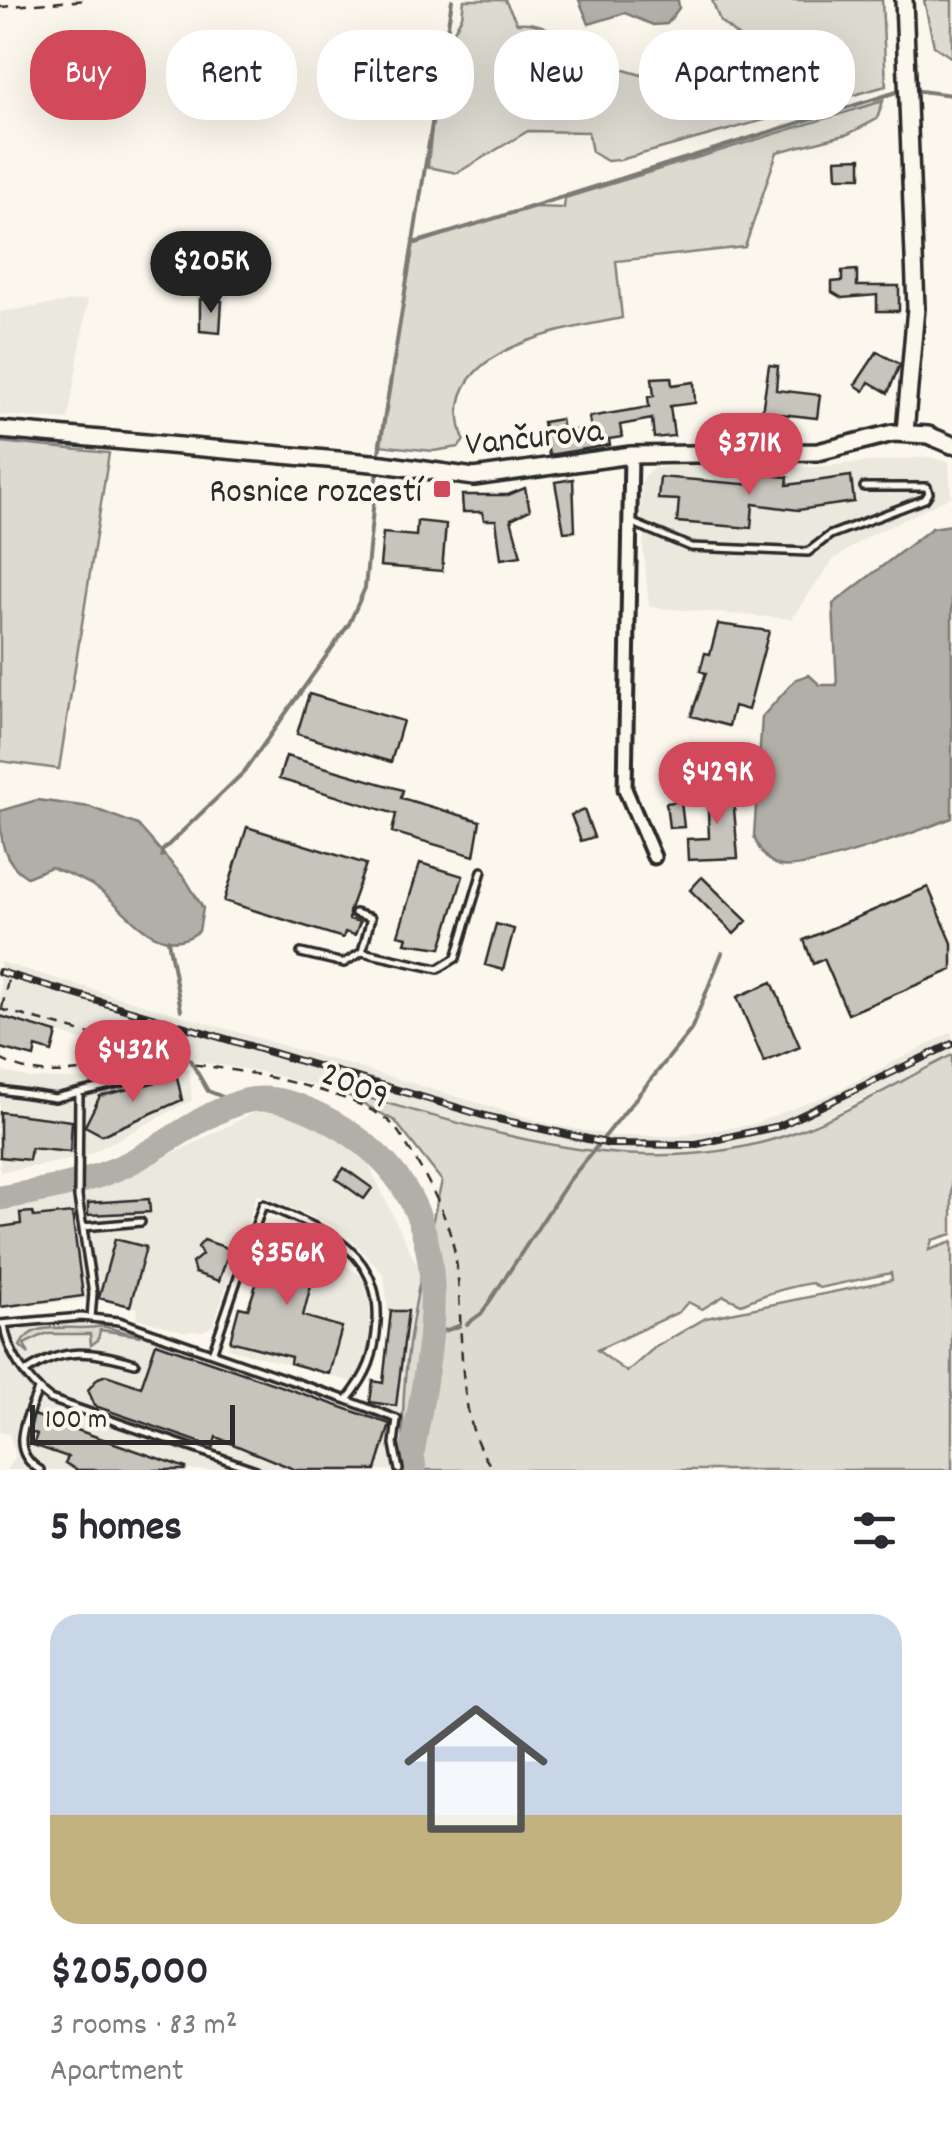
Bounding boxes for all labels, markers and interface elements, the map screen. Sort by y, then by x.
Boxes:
chip: Buy [30,30,146,120]
chip: Rent [166,30,297,120]
chip: Filters [317,30,474,120]
chip: New [494,30,619,120]
chip: Apartment [639,30,855,120]
pin: $205K [141,231,281,316]
text: $205K [172,240,250,286]
street label: Vančurova [463,408,606,472]
pin: $371K [679,413,819,498]
text: $371K [717,422,781,468]
place label: Rosnice rozcestí [209,469,425,519]
marker: Rosnice rozcestí [431,478,453,500]
pin: $429K [647,742,787,827]
text: $429K [681,751,753,797]
pin: $432K [63,1020,203,1105]
text: $432K [97,1029,169,1075]
street label: 2009 [312,1051,396,1124]
pin: $356K [217,1223,357,1308]
text: $356K [249,1232,325,1278]
scale bar [30,1400,235,1444]
text: 100 m [45,1402,107,1442]
text: 5 homes [50,1500,182,1560]
icon: filters [847,1503,902,1558]
icon: home [386,1679,566,1859]
text: $205,000 [50,1944,209,2004]
text: 3 rooms · 83 m² [50,2004,237,2050]
text: Apartment [50,2050,184,2096]

